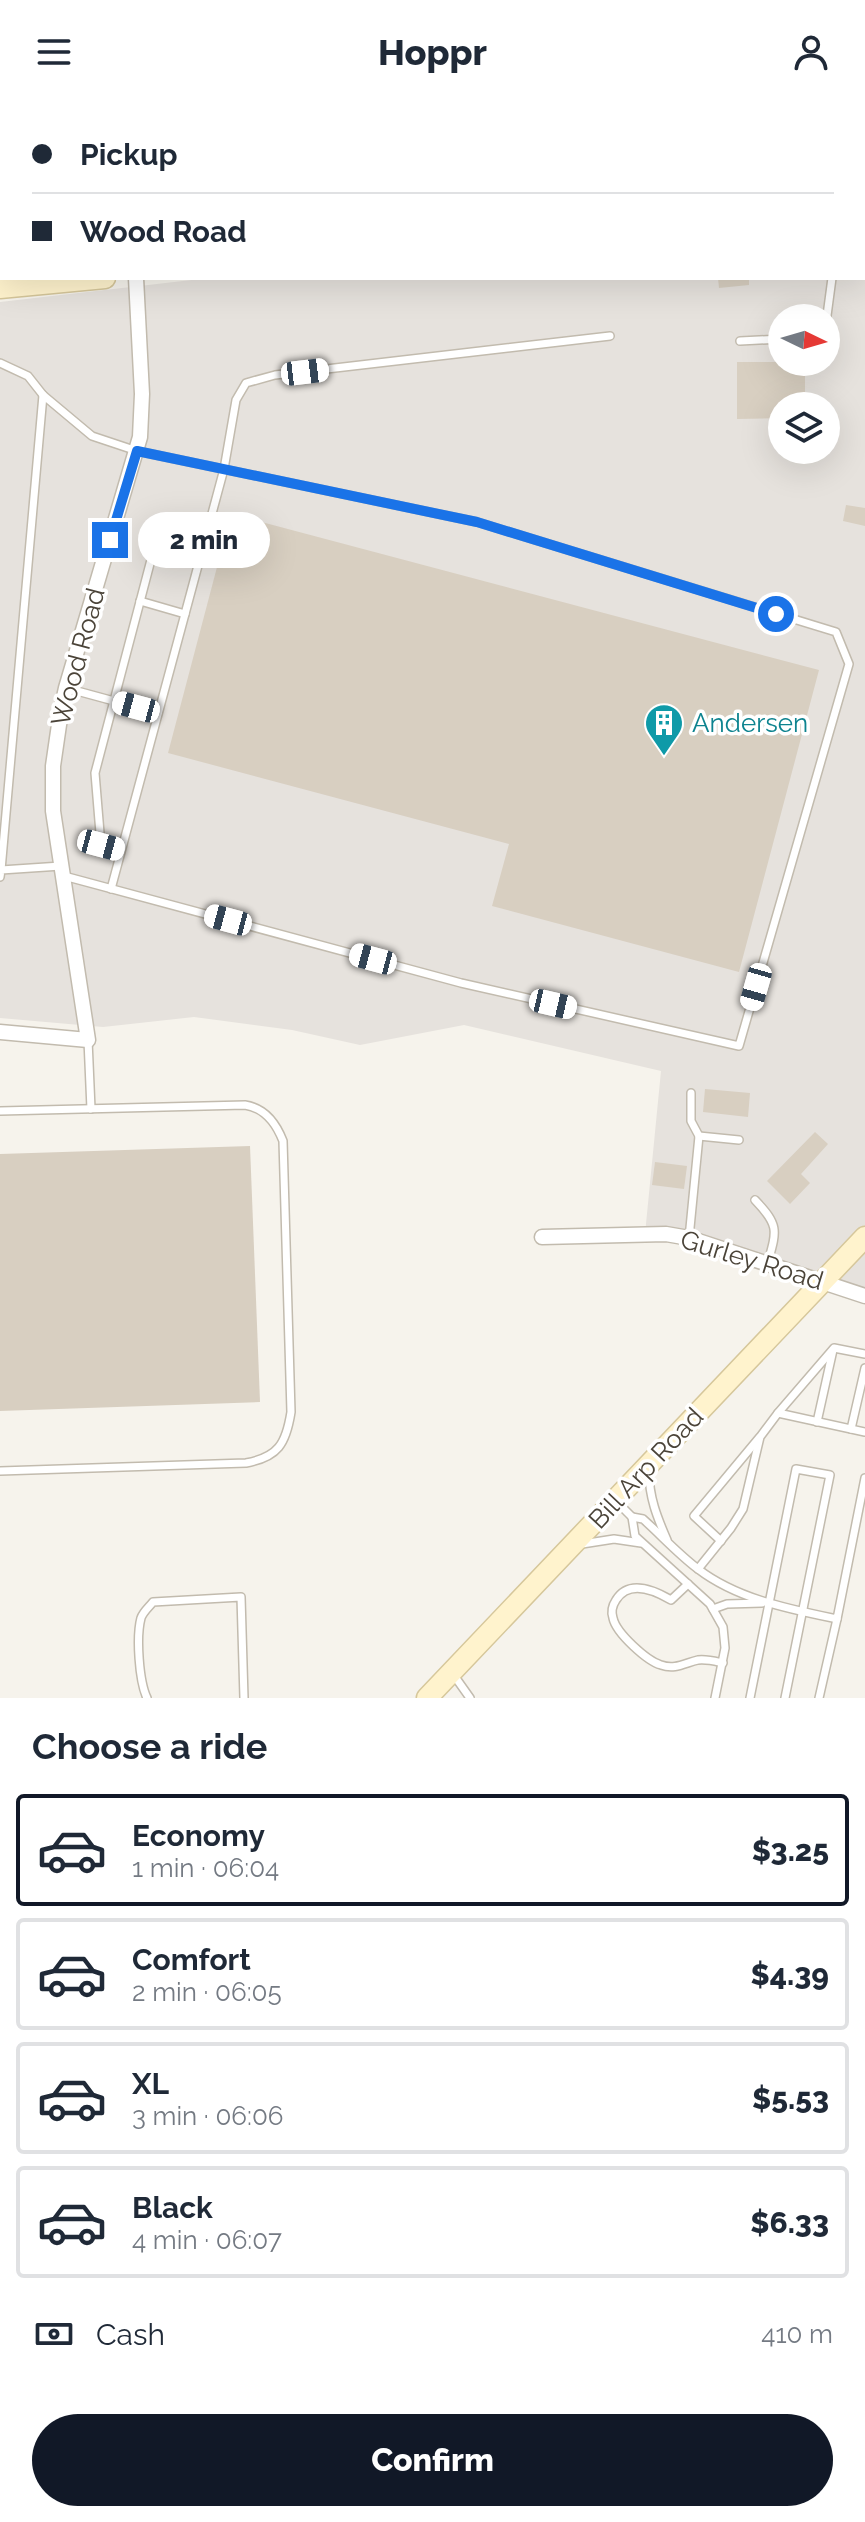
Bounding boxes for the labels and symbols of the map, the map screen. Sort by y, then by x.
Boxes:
north arrow [768,304,840,376]
car [280,357,330,387]
callout: 2 min [138,512,270,568]
route end [92,522,128,558]
street label: Wood Road [45,585,111,729]
route start [758,596,794,632]
car [110,689,162,725]
building icon: Andersen [643,702,685,757]
place label: Andersen [692,708,808,738]
car [75,827,127,863]
car [202,902,254,938]
car [347,941,399,977]
car [738,961,774,1013]
car [527,987,579,1021]
street label: Gurley Road [677,1224,827,1296]
street label: Bill Arp Road [583,1401,709,1535]

